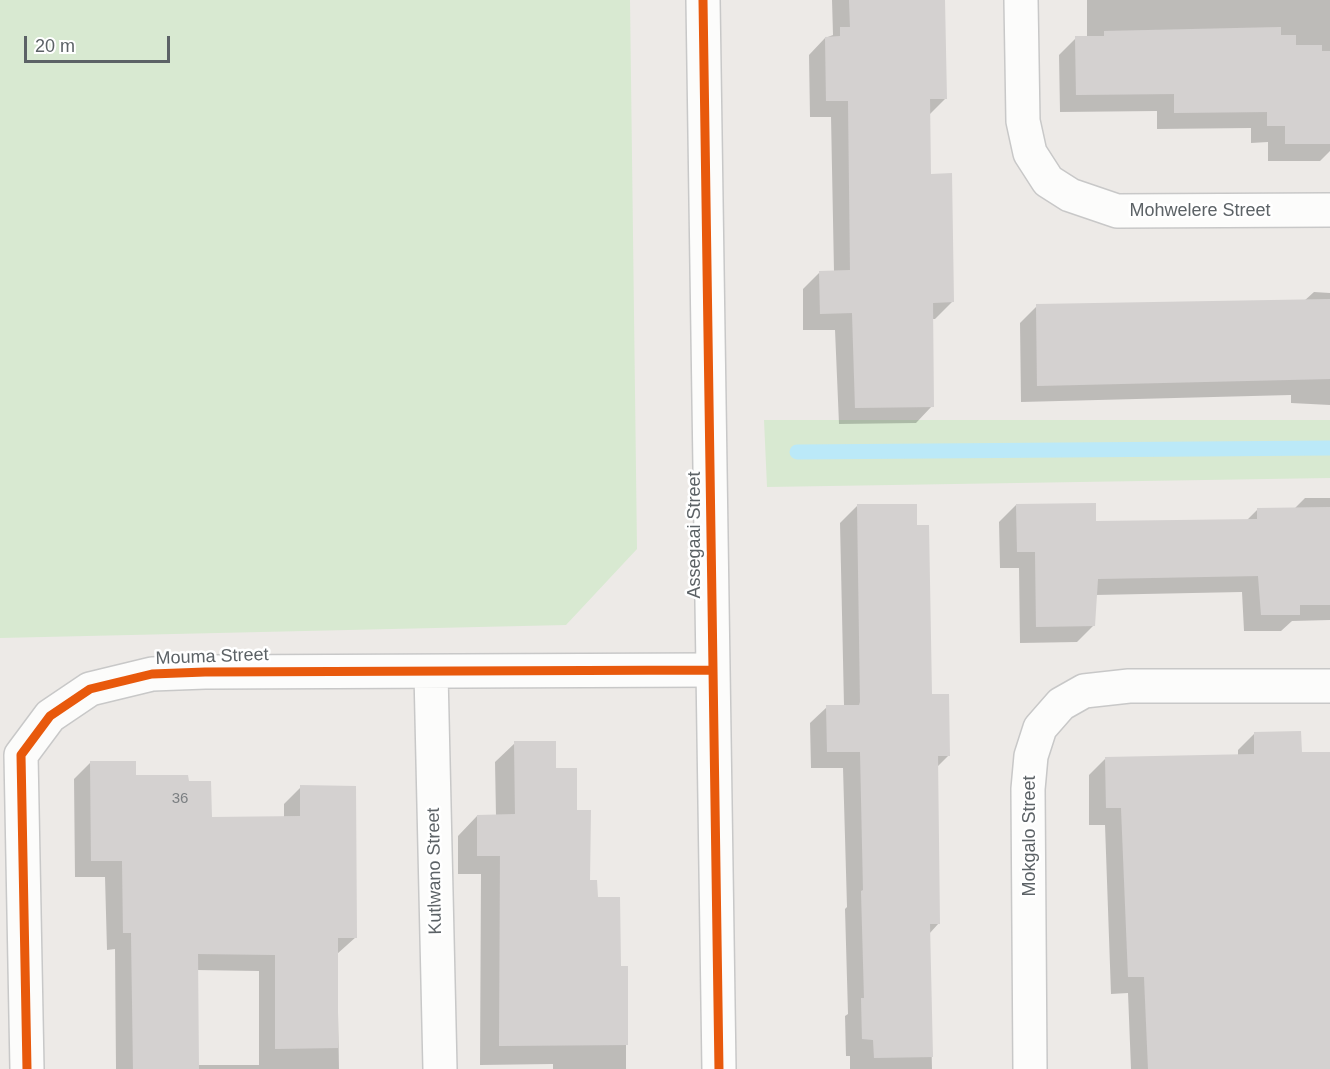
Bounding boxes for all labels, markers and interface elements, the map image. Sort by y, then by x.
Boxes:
scale bar [27,24,172,62]
text: 20 m [35,36,75,56]
street label: Mohwelere Street [1129,200,1271,222]
street label: Assegaai Street [684,471,706,599]
street label: Mouma Street [155,644,269,670]
street label: Mokgalo Street [1019,775,1041,897]
house number: 36 [172,790,188,808]
street label: Kutlwano Street [423,807,447,935]

